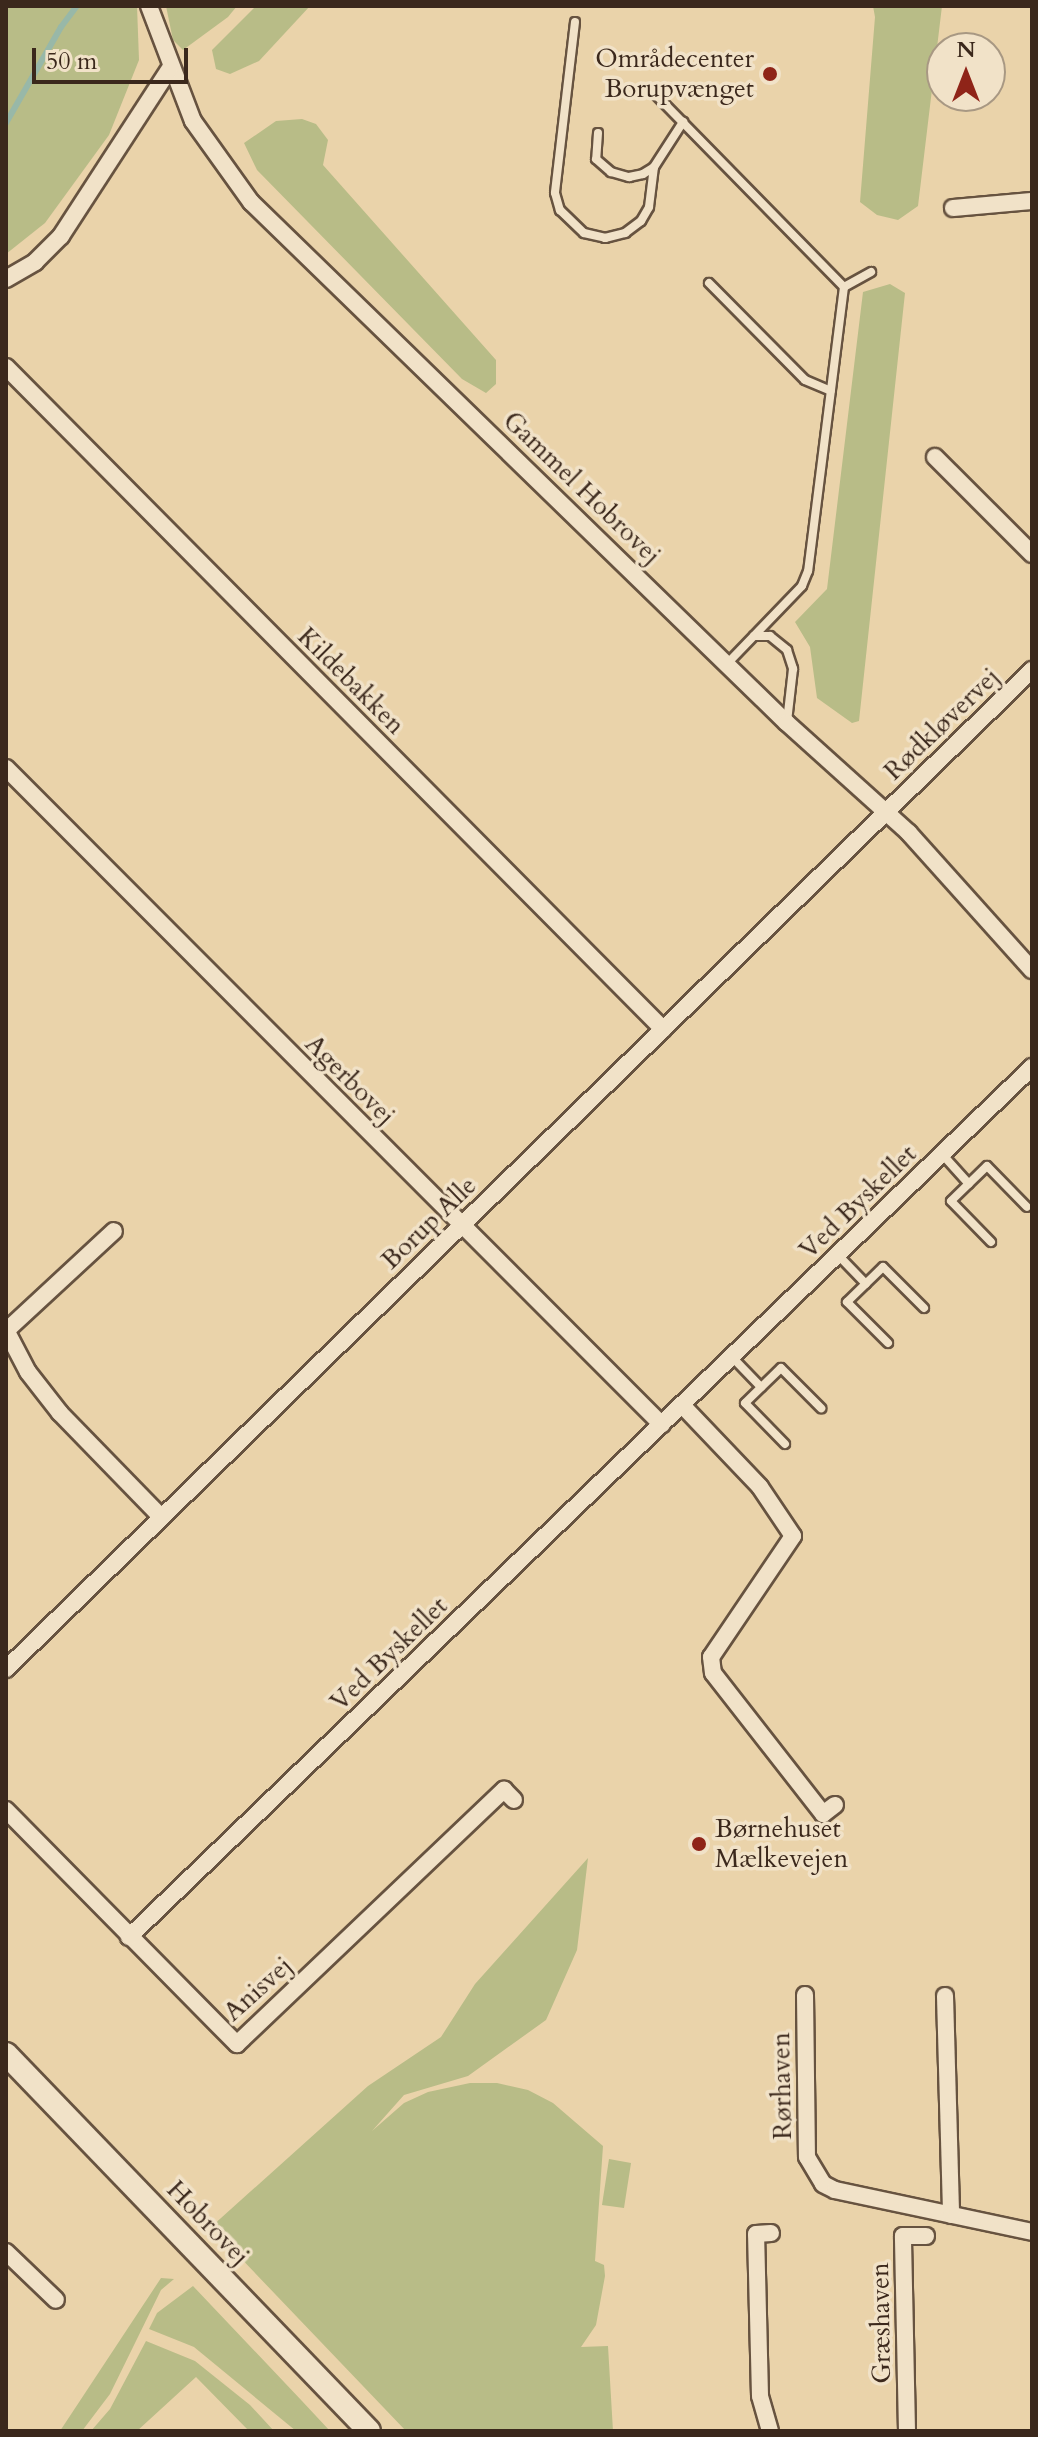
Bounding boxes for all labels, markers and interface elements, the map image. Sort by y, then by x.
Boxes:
scale bar [36,32,192,82]
north arrow [926,32,1006,112]
text: N [956,35,976,65]
place label: Områdecenter Borupvænget [595,43,754,104]
text: 50 m [46,45,97,78]
marker: Områdecenter Borupvænget [761,65,779,83]
street label: Gammel Hobrovej [497,405,667,571]
street label: Kildebakken [291,621,411,741]
street label: Rødkløvervej [878,661,1006,787]
street label: Agerbovej [298,1028,402,1132]
street label: Ved Byskellet [793,1138,923,1266]
street label: Borup Alle [375,1170,483,1276]
street label: Ved Byskellet [324,1590,454,1718]
place label: Børnehuset Mælkevejen [715,1813,848,1874]
marker: Børnehuset Mælkevejen [690,1835,708,1853]
street label: Anisvej [217,1950,299,2028]
street label: Rørhaven [765,2032,799,2140]
street label: Hobrovej [160,2174,256,2272]
street label: Græshaven [864,2262,898,2384]

